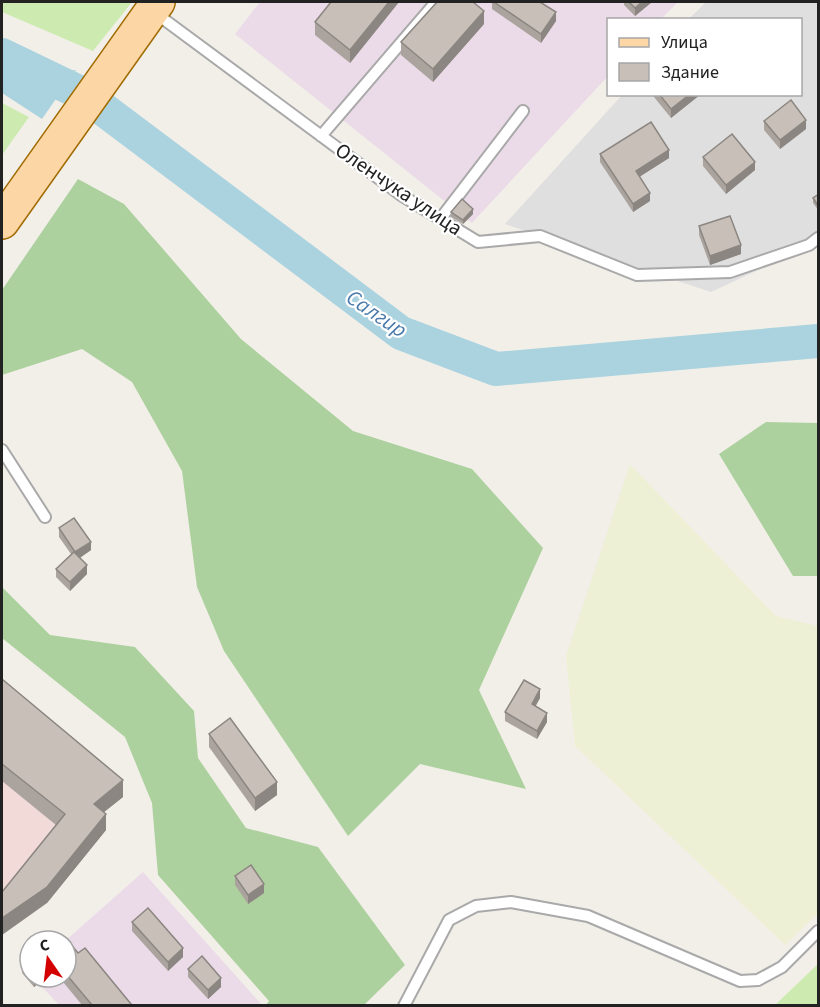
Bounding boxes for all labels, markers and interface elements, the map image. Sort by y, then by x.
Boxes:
legend [607,18,802,96]
text: Улица [661,30,708,55]
text: Здание [661,60,719,85]
street label: Оленчука улица [329,135,469,243]
water label: Салгир [340,282,413,346]
north arrow [18,929,78,989]
text: С [37,934,52,957]

